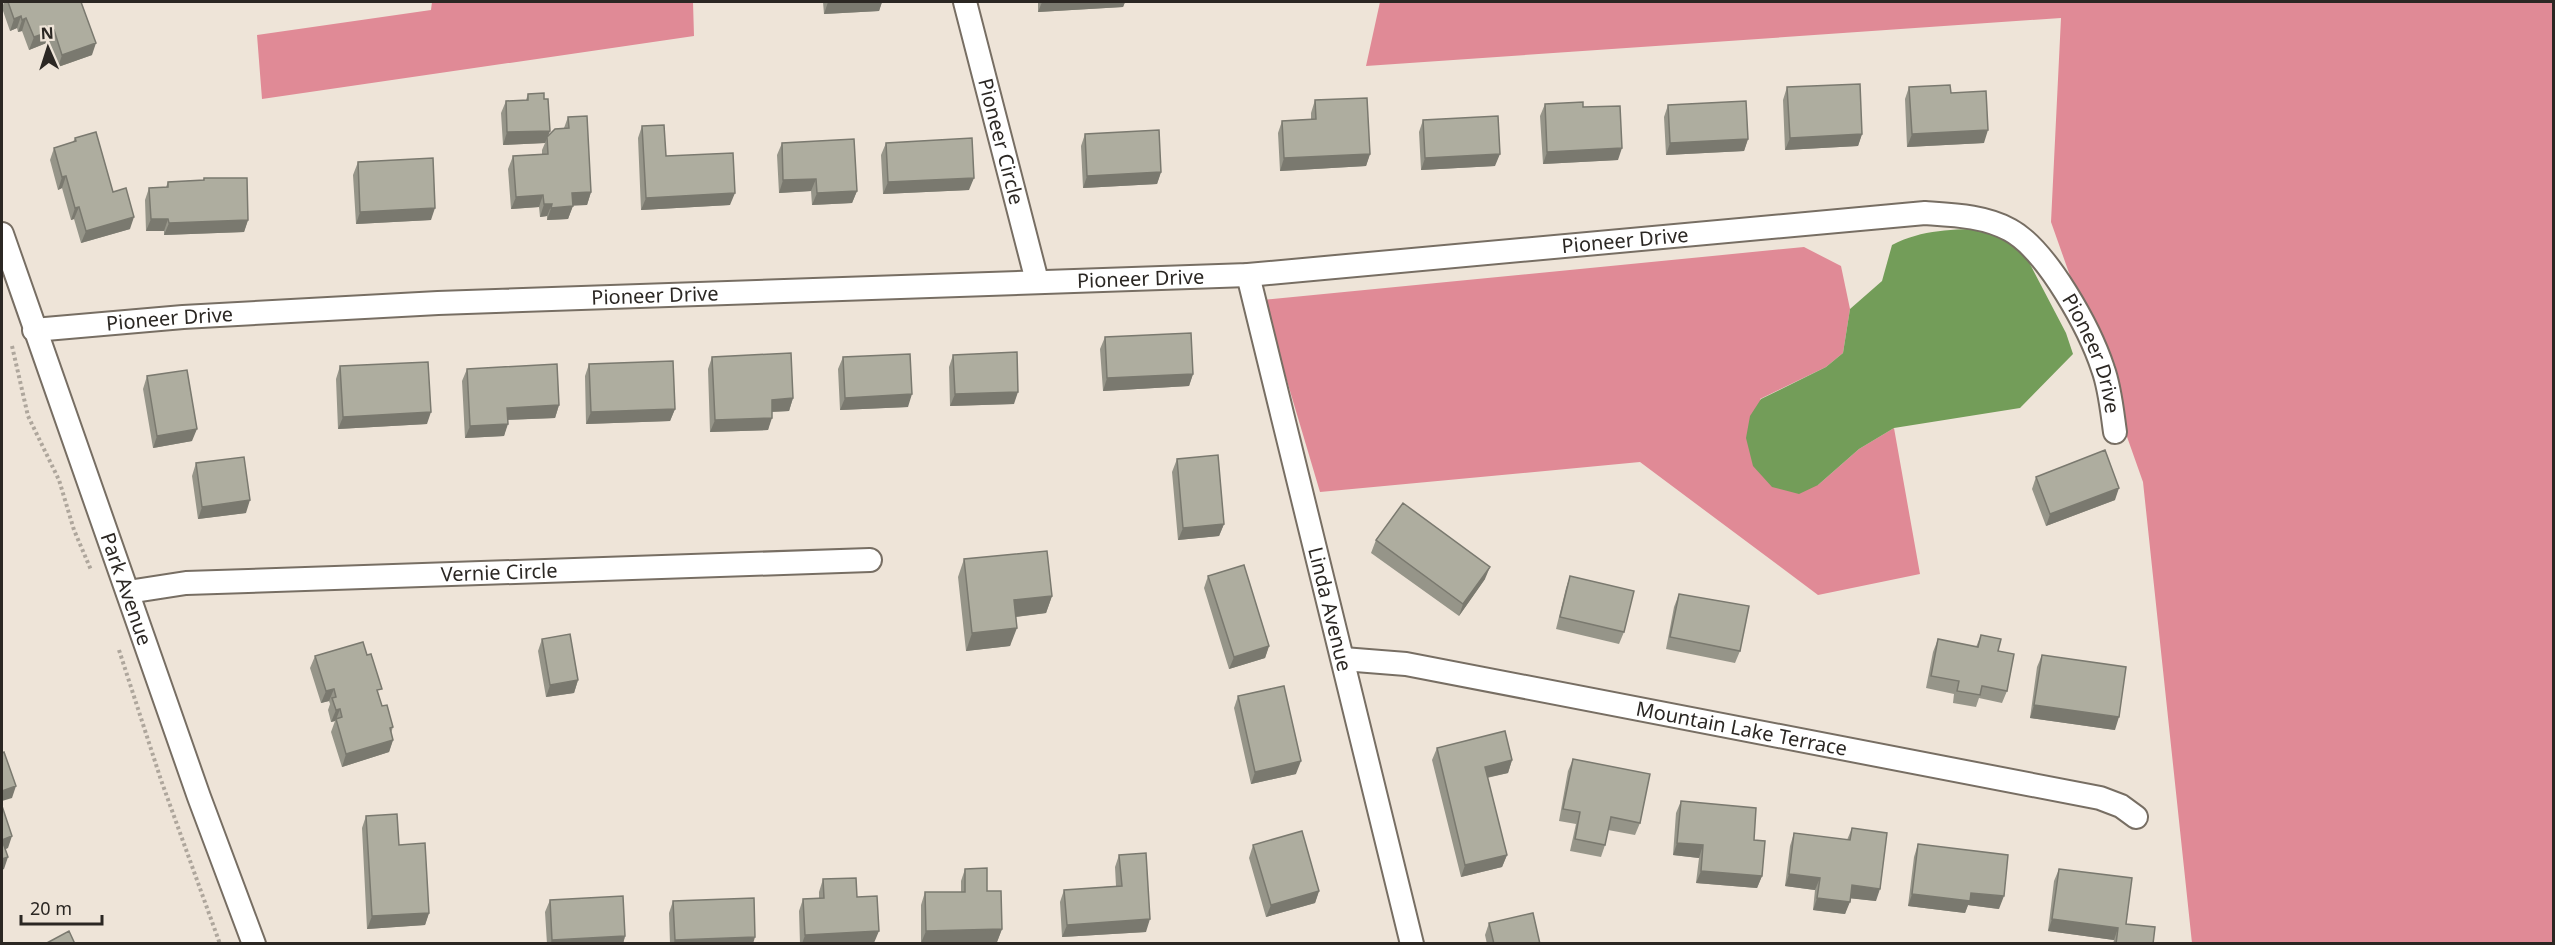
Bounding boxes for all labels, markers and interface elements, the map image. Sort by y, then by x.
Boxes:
north arrow [18,18,78,78]
text: N [40,22,54,44]
street label: Pioneer Circle [972,75,1031,207]
street label: Pioneer Drive [1560,221,1690,259]
street label: Pioneer Drive [1077,263,1205,294]
street label: Pioneer Drive [591,279,719,311]
street label: Pioneer Drive [2056,288,2126,415]
street label: Pioneer Drive [105,300,234,337]
street label: Park Avenue [94,529,159,649]
street label: Linda Avenue [1302,544,1359,674]
street label: Vernie Circle [440,557,558,587]
street label: Mountain Lake Terrace [1634,695,1850,762]
scale bar [21,888,102,926]
text: 20 m [30,896,72,920]

